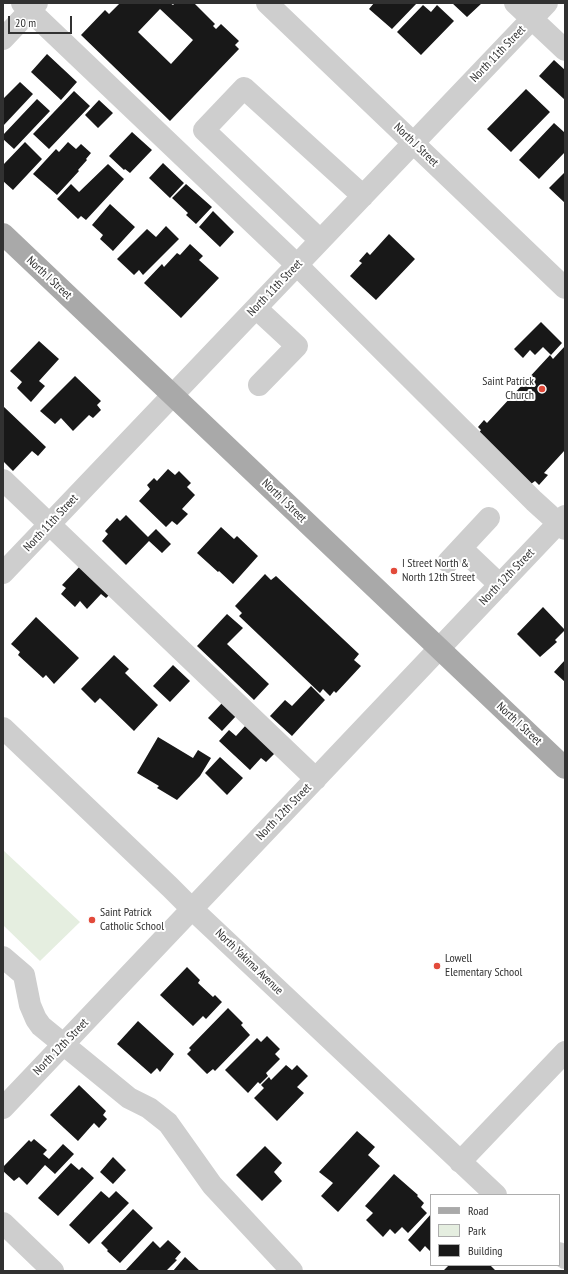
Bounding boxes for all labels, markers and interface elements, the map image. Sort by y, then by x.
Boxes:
scale bar [10,8,74,34]
text: 20 m [15,15,36,30]
street label: North 11th Street [467,23,529,85]
street label: North J Street [391,120,441,170]
street label: North I Street [23,253,75,303]
street label: North 11th Street [244,257,306,319]
place label: Saint Patrick Church [482,375,534,403]
marker: Saint Patrick Church [537,384,547,394]
street label: North I Street [259,476,309,526]
street label: North 11th Street [21,491,81,555]
street label: North 12th Street [476,546,538,608]
place label: I Street North & North 12th Street [402,557,475,585]
marker: I Street North & North 12th Street [389,566,399,576]
street label: North I Street [493,699,545,749]
street label: North 12th Street [253,781,315,843]
place label: Saint Patrick Catholic School [100,906,164,934]
marker: Saint Patrick Catholic School [87,915,97,925]
street label: North Yakima Avenue [212,926,286,998]
place label: Lowell Elementary School [445,952,522,980]
marker: Lowell Elementary School [432,961,442,971]
street label: North 12th Street [30,1016,92,1078]
legend [430,1194,560,1266]
text: Road [468,1203,488,1218]
text: Park [468,1223,486,1238]
text: Building [468,1243,503,1258]

